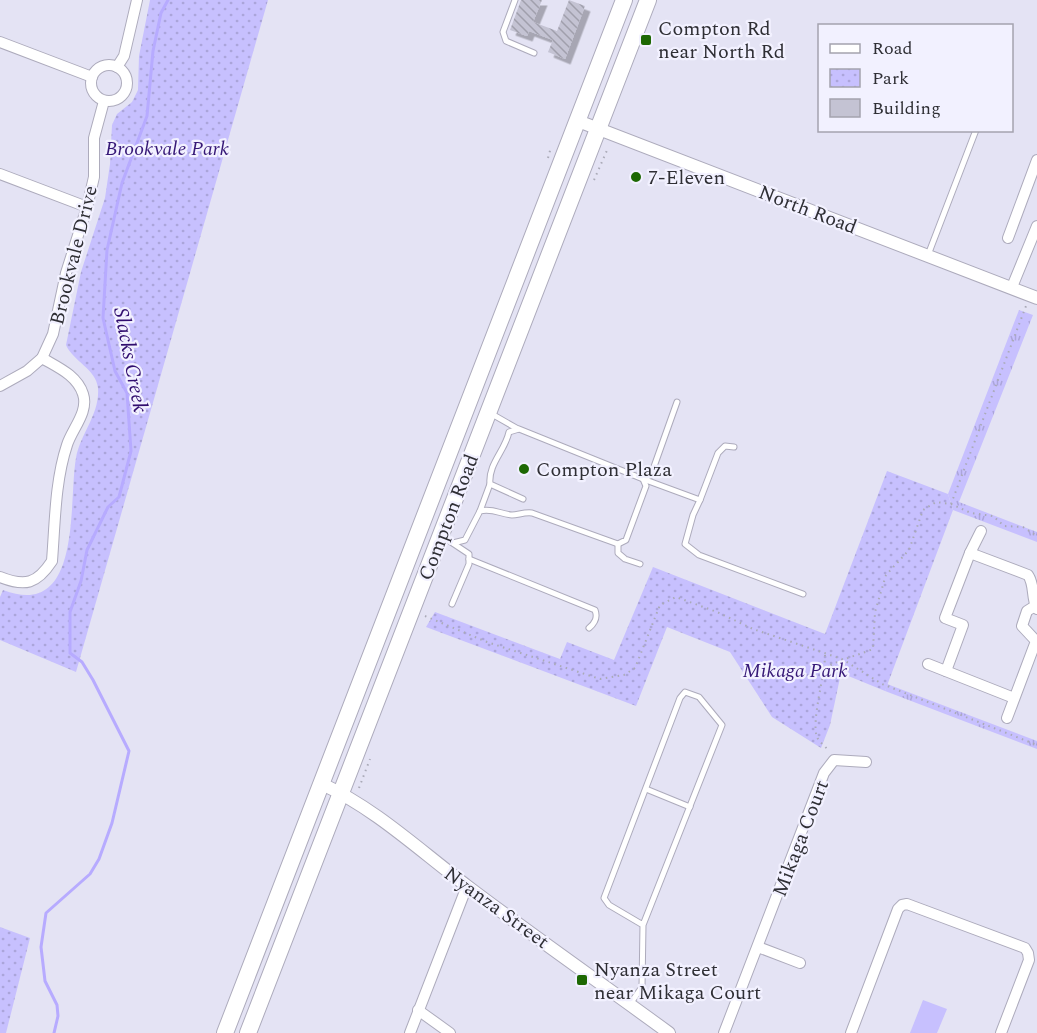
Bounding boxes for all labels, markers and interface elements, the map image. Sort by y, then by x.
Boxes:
place label: Compton Rd near North Rd [658,14,785,67]
legend [818,24,1013,132]
marker: Compton Rd near North Rd [639,33,653,47]
text: Road [872,35,913,62]
text: Park [872,65,909,92]
text: Building [872,95,941,122]
park label: Brookvale Park [105,134,230,164]
place label: 7-Eleven [648,163,725,193]
marker: 7-Eleven [629,170,643,184]
street label: North Road [754,177,861,242]
street label: Brookvale Drive [42,182,106,328]
water label: Slacks Creek [104,305,156,416]
street label: Compton Road [411,450,487,585]
place label: Compton Plaza [536,455,672,485]
marker: Compton Plaza [517,462,531,476]
park label: Mikaga Park [742,656,848,686]
street label: Mikaga Court [765,776,837,901]
street label: Nyanza Street [438,859,555,956]
place label: Nyanza Street near Mikaga Court [594,955,761,1008]
marker: Nyanza Street near Mikaga Court [575,973,589,987]

